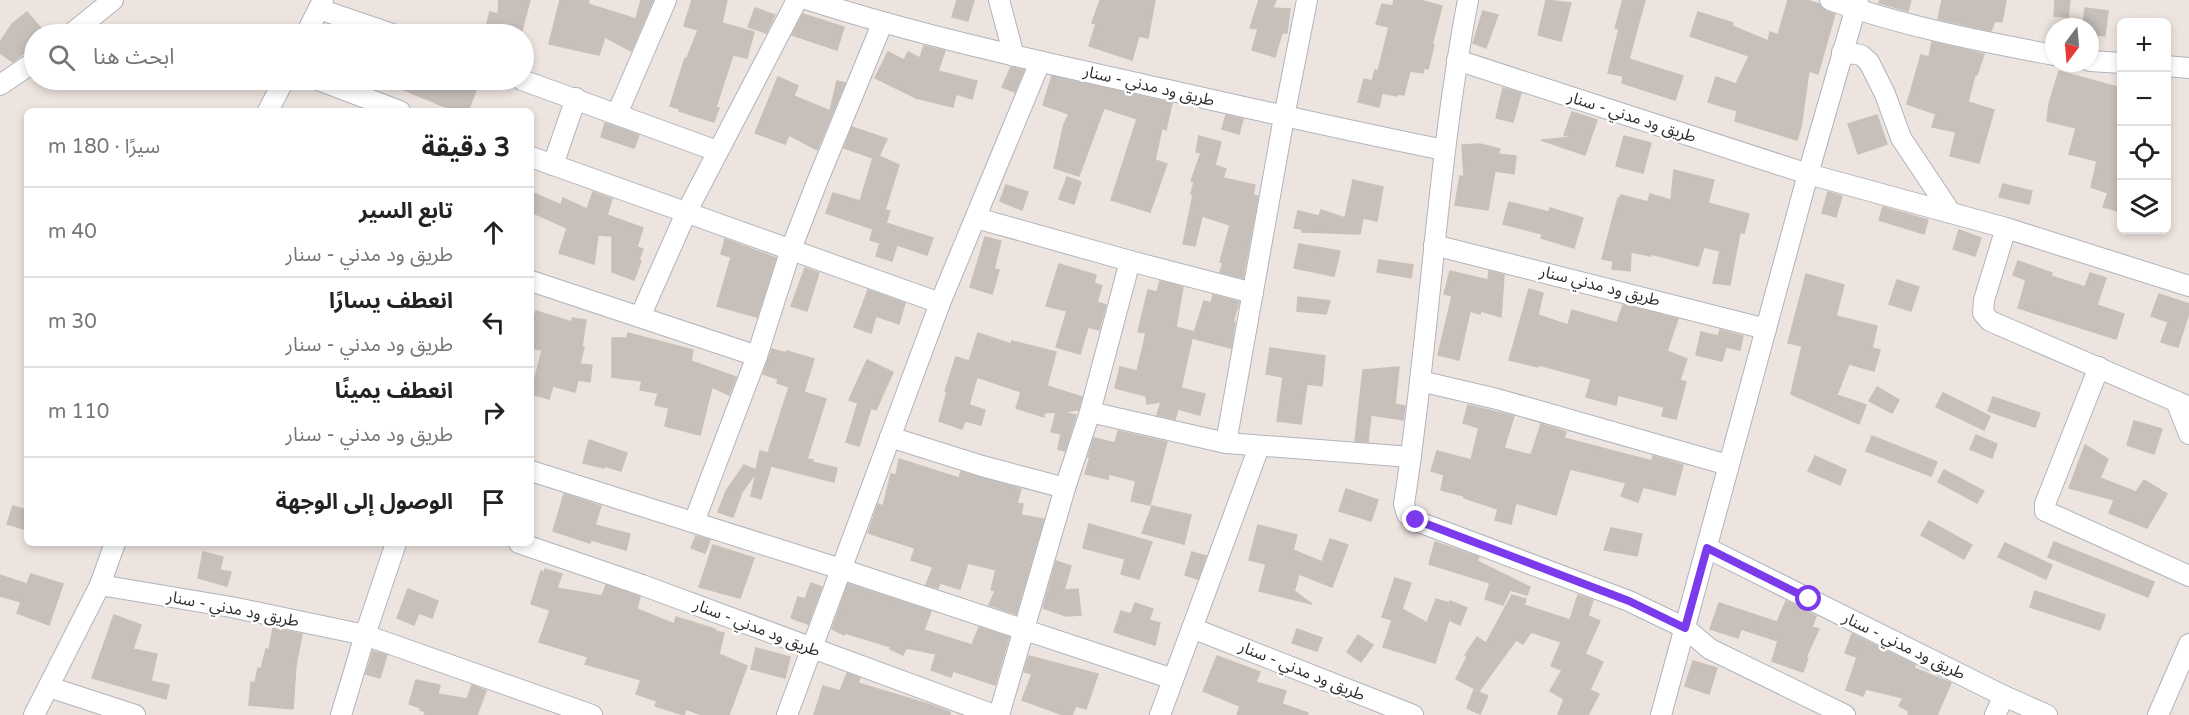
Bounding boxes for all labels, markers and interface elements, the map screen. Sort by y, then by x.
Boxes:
north arrow [2045,18,2099,72]
map controls [2117,18,2171,234]
button: + [2117,18,2171,72]
search box [24,24,534,90]
icon: search [45,41,78,74]
text: ابحث هنا [93,44,175,70]
street label: طريق ود مدني - سنار [1080,61,1217,113]
button: − [2117,72,2171,126]
street label: طريق ود مدني - سنار [1564,86,1699,149]
button: locate [2117,126,2171,180]
text: 3 دقيقة [421,132,510,163]
text: سيرًا · 180 m [48,135,160,159]
button: layers [2117,180,2171,234]
text: تابع السير [359,198,453,224]
icon: ahead [477,216,510,249]
text: 40 m [48,220,97,244]
text: طريق ود مدني - سنار [286,243,453,267]
street label: طريق ود مدني سنار [1536,261,1662,312]
text: انعطف يسارًا [329,288,453,314]
icon: left [477,306,510,339]
text: 30 m [48,310,97,334]
text: طريق ود مدني - سنار [286,333,453,357]
text: انعطف يمينًا [335,378,453,404]
icon: right [477,396,510,429]
text: 110 m [48,400,109,424]
text: طريق ود مدني - سنار [286,423,453,447]
icon: arrive [477,486,510,519]
text: الوصول إلى الوجهة [275,489,453,515]
route end [1402,506,1428,532]
route start [1795,585,1821,611]
street label: طريق ود مدني - سنار [164,586,301,633]
street label: طريق ود مدني - سنار [689,594,823,663]
street label: طريق ود مدني - سنار [1838,607,1969,686]
street label: طريق ود مدني - سنار [1235,636,1368,707]

